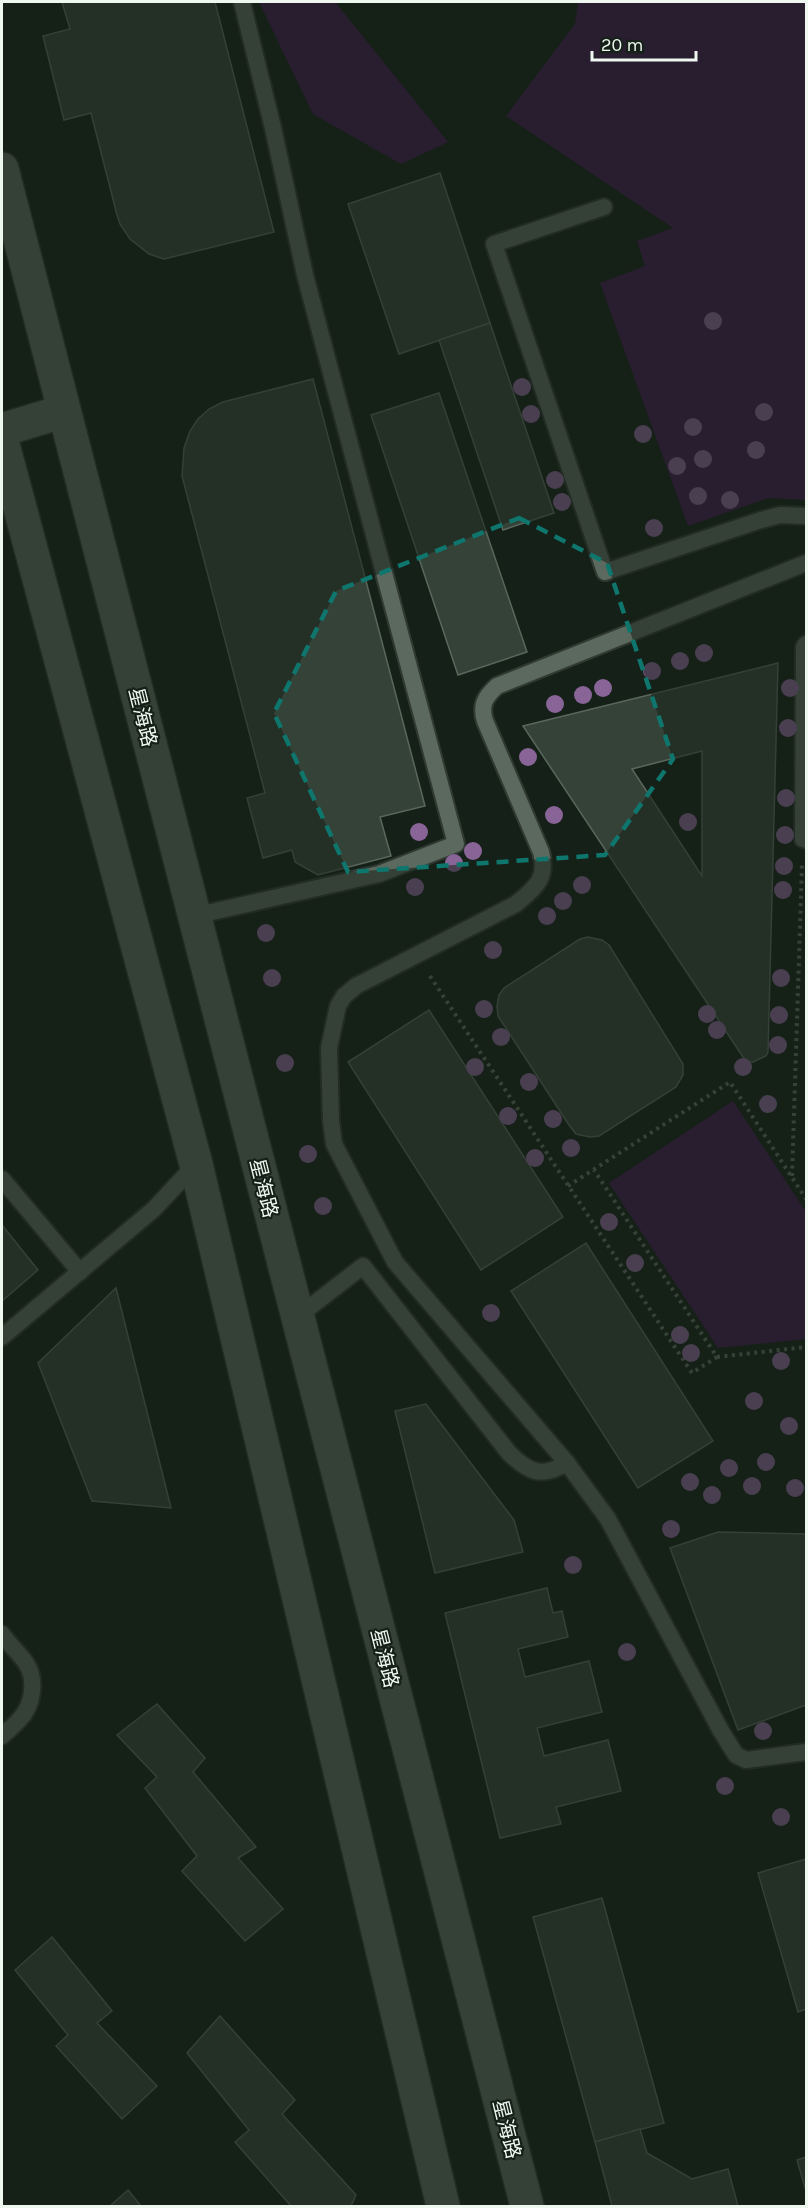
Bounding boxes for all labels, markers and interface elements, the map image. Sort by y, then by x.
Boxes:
scale bar [592,24,696,62]
text: 20 m [601,34,643,56]
street label: 星海路 [124,685,161,749]
street label: 星海路 [245,1156,282,1220]
street label: 星海路 [366,1626,403,1690]
street label: 星海路 [488,2097,525,2161]

